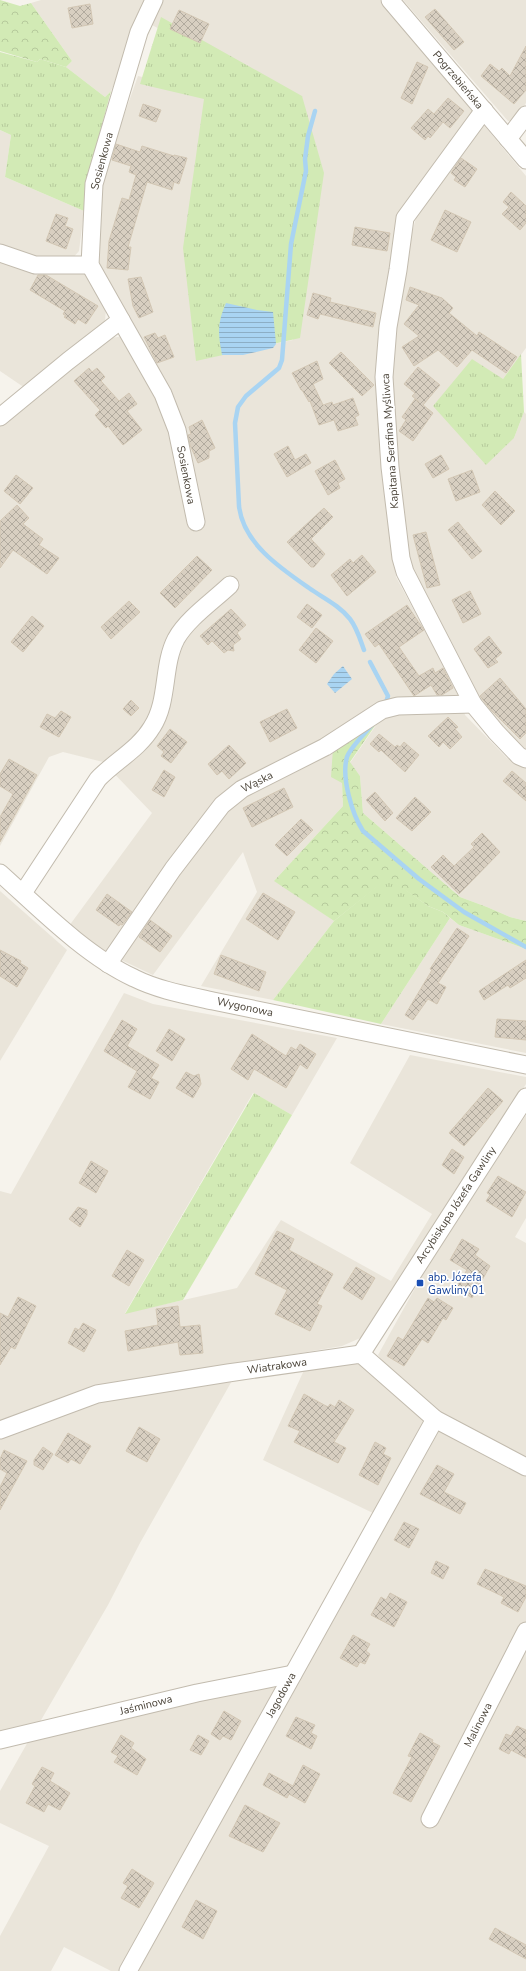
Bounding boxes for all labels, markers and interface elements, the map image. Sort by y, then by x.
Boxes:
street label: Pogrzebieńska [429,48,487,112]
street label: Sosienkowa [87,130,117,192]
street label: Kapitana Serafina Myśliwca [378,373,402,509]
street label: Sosienkowa [173,445,199,506]
street label: Wąska [238,768,276,796]
street label: Wygonowa [215,994,275,1020]
street label: Arcybiskupa Józefa Gawliny [412,1143,500,1267]
place label: abp. Józefa Gawliny 01 [428,1270,485,1298]
marker: abp. Józefa Gawliny 01 [415,1278,425,1288]
street label: Wiatrakowa [246,1354,308,1378]
street label: Jagodowa [262,1670,300,1721]
street label: Jaśminowa [117,1691,174,1719]
street label: Malinowa [460,1700,496,1750]

